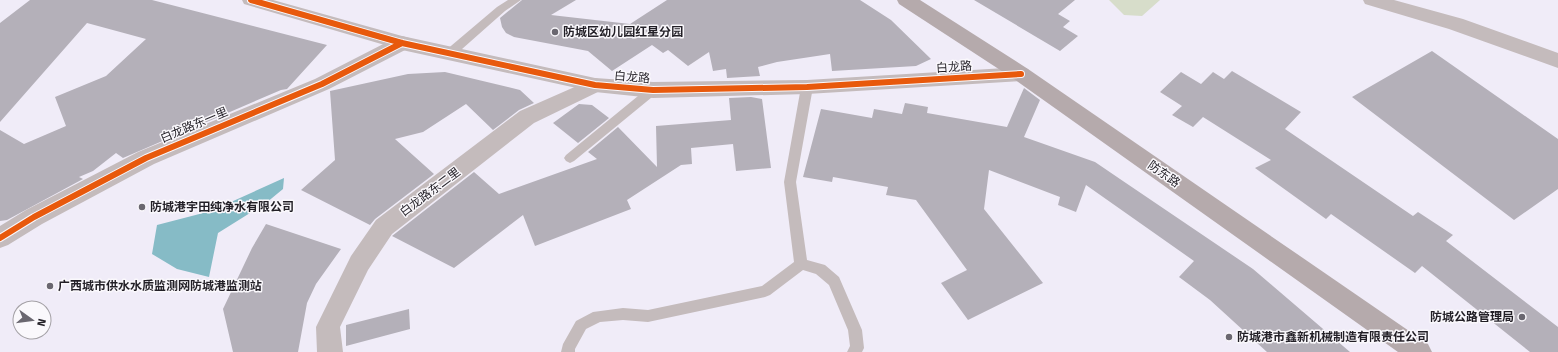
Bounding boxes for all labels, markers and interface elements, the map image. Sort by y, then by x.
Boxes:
place label: 防城区幼儿园红星分园 [563,25,683,39]
marker: 防城区幼儿园红星分园 [550,27,560,37]
street label: 白龙路 [936,59,972,75]
street label: 白龙路 [613,68,651,86]
street label: 白龙路东一里 [158,104,230,146]
street label: 防东路 [1145,158,1183,190]
street label: 白龙路东二里 [397,165,463,219]
place label: 防城港宇田纯净水有限公司 [150,200,294,214]
marker: 防城港宇田纯净水有限公司 [137,202,147,212]
place label: 广西城市供水水质监测网防城港监测站 [58,279,262,293]
marker: 广西城市供水水质监测网防城港监测站 [45,281,55,291]
north arrow [12,300,52,340]
place label: 防城公路管理局 [1430,310,1514,324]
marker: 防城公路管理局 [1517,312,1527,322]
text: N [34,317,48,327]
place label: 防城港市鑫新机械制造有限责任公司 [1237,330,1429,344]
marker: 防城港市鑫新机械制造有限责任公司 [1224,332,1234,342]

